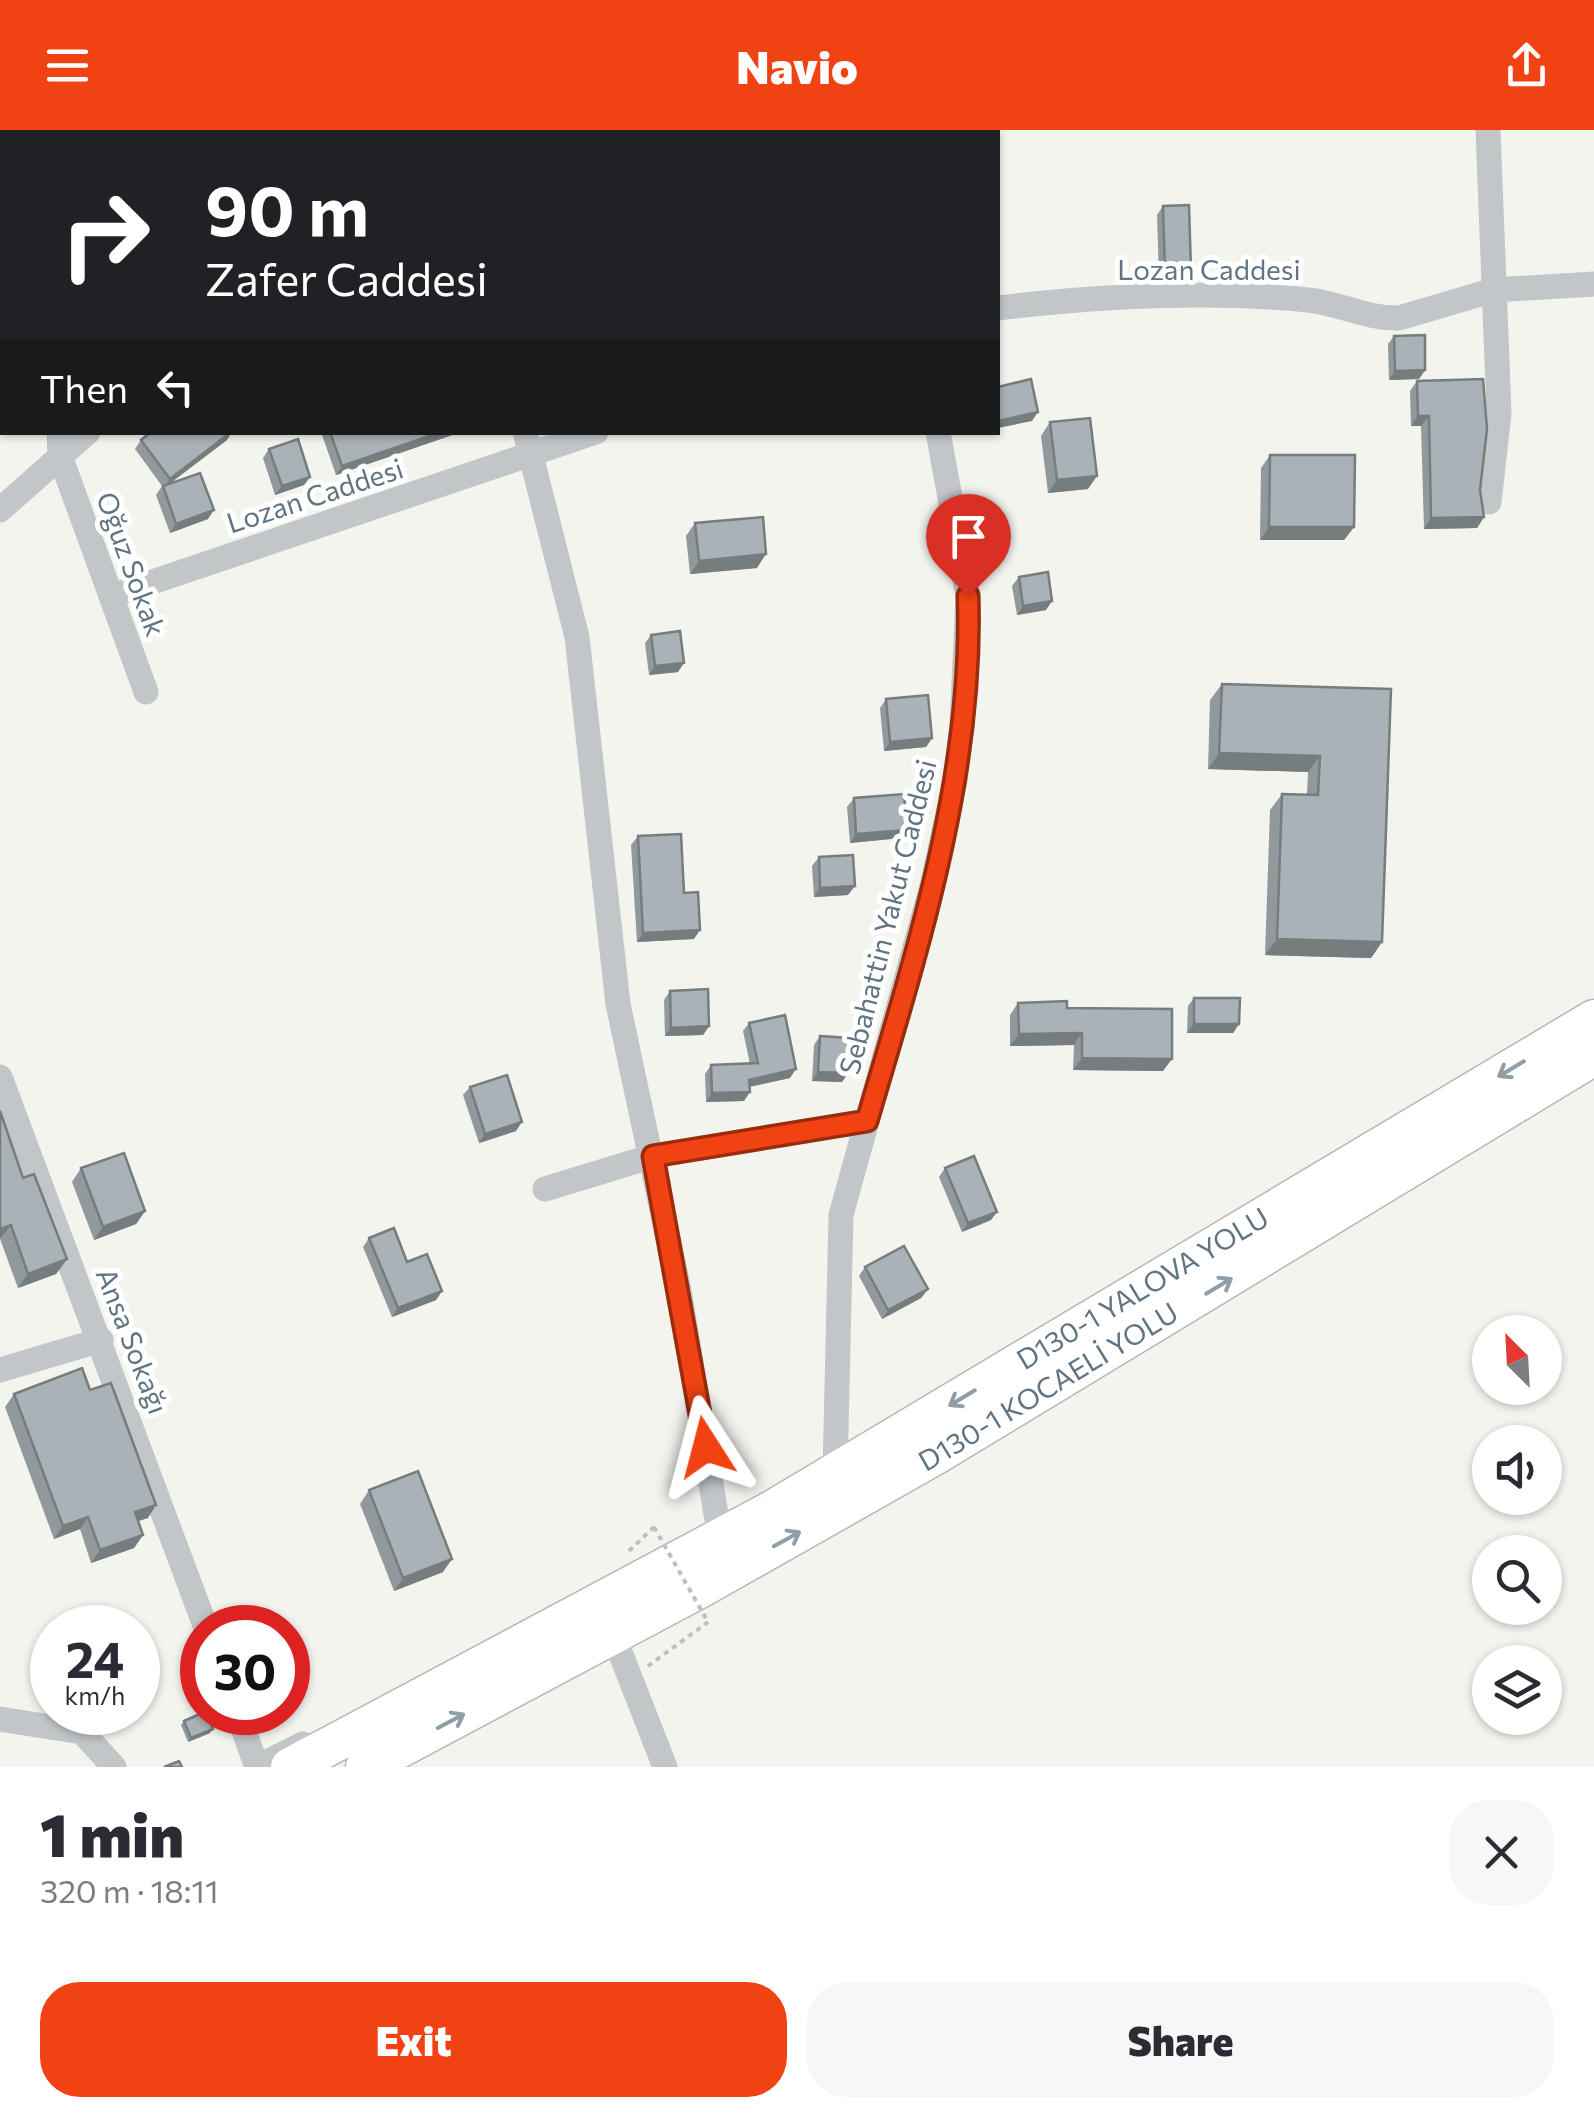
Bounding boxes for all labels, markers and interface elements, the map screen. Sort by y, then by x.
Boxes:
icon: menu [40,38,95,93]
text: Navio [736,38,858,93]
icon: share [1499,38,1554,93]
text: 90 m [205,165,369,250]
icon: right [40,170,170,300]
text: Zafer Caddesi [205,250,488,305]
street label: Lozan Caddesi [1117,252,1301,286]
icon: left [148,360,203,415]
text: Then [40,364,128,411]
street label: Lozan Caddesi [222,451,407,540]
street label: Oğuz Sokak [90,487,174,640]
pin [926,494,1011,597]
icon: arrive [941,509,996,564]
street label: Sebahattin Yakut Caddesi [831,756,943,1078]
one-way arrow [1497,1059,1526,1079]
street label: D130-1 YALOVA YOLU [1010,1199,1274,1376]
street label: Ansa Sokağı [90,1263,176,1418]
one-way arrow [1204,1276,1232,1296]
street label: D130-1 KOCAELİ YOLU [912,1294,1184,1478]
north arrow [1472,1315,1562,1405]
map controls [1472,1315,1562,1735]
one-way arrow [948,1388,977,1408]
position arrow [654,1395,758,1499]
button: sound [1472,1425,1562,1515]
one-way arrow [773,1529,801,1549]
button: search [1472,1535,1562,1625]
speed limit sign: 30 [180,1605,310,1735]
text: 24 [66,1627,124,1688]
button: layers [1472,1645,1562,1735]
text: km/h [65,1680,125,1710]
one-way arrow [436,1711,466,1731]
text: 1 min [40,1796,184,1869]
button: close [1449,1800,1554,1905]
text: 320 m · 18:11 [40,1870,219,1910]
button: Exit [40,1982,787,2097]
button: Share [807,1982,1554,2097]

